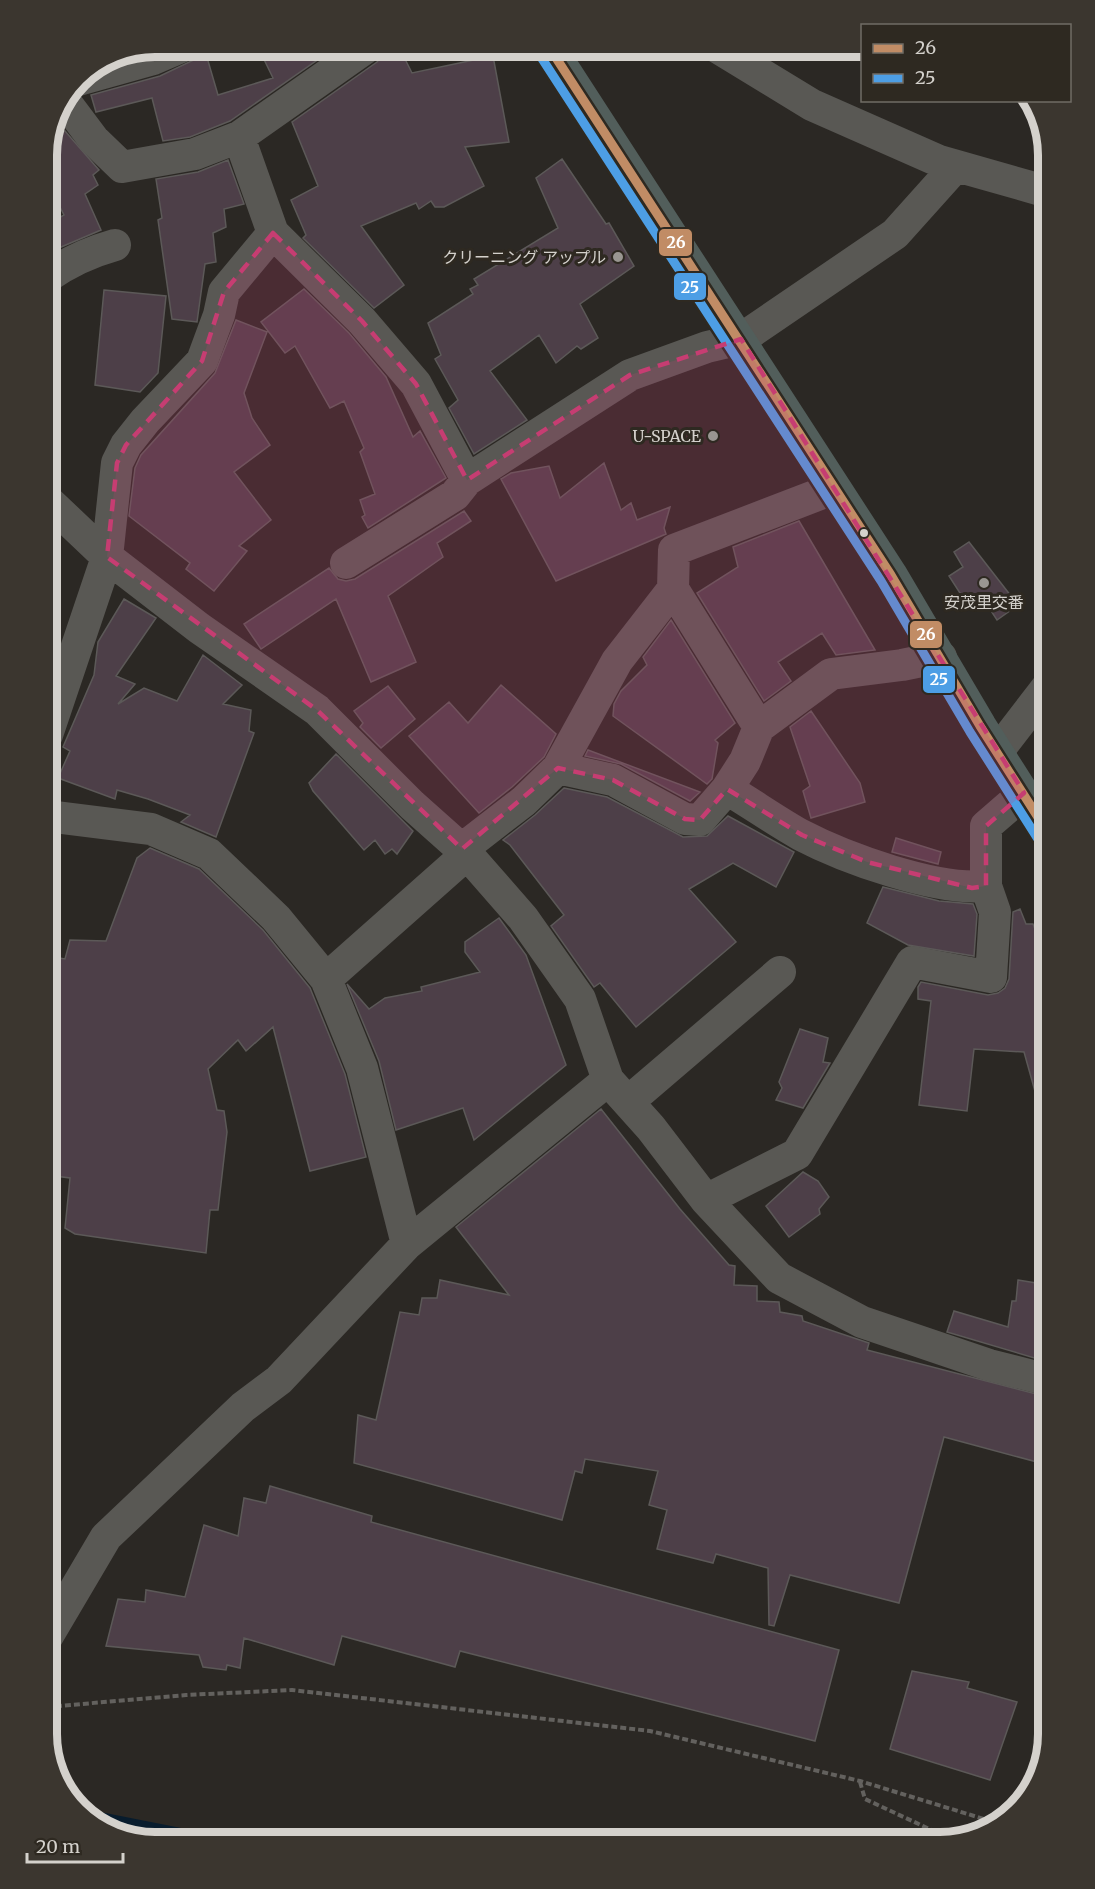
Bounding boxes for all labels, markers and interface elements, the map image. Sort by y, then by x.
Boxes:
legend [861,24,1071,102]
text: 26 [915,36,936,59]
text: 25 [915,66,936,89]
line badge: 26 [658,228,693,257]
text: 26 [667,232,686,252]
place label: クリーニング アップル [442,247,606,267]
marker: クリーニング アップル [611,250,625,264]
line badge: 25 [673,272,707,301]
text: 25 [681,277,699,297]
place label: U-SPACE [632,426,702,446]
marker: U-SPACE [706,429,720,443]
unlabelled marker [858,527,870,539]
marker: 安茂里交番 [977,576,991,590]
place label: 安茂里交番 [944,592,1024,612]
line badge: 26 [909,620,943,649]
text: 26 [917,624,936,644]
line badge: 25 [922,665,956,694]
text: 25 [930,669,948,689]
scale bar [27,1826,123,1864]
text: 20 m [36,1835,80,1858]

